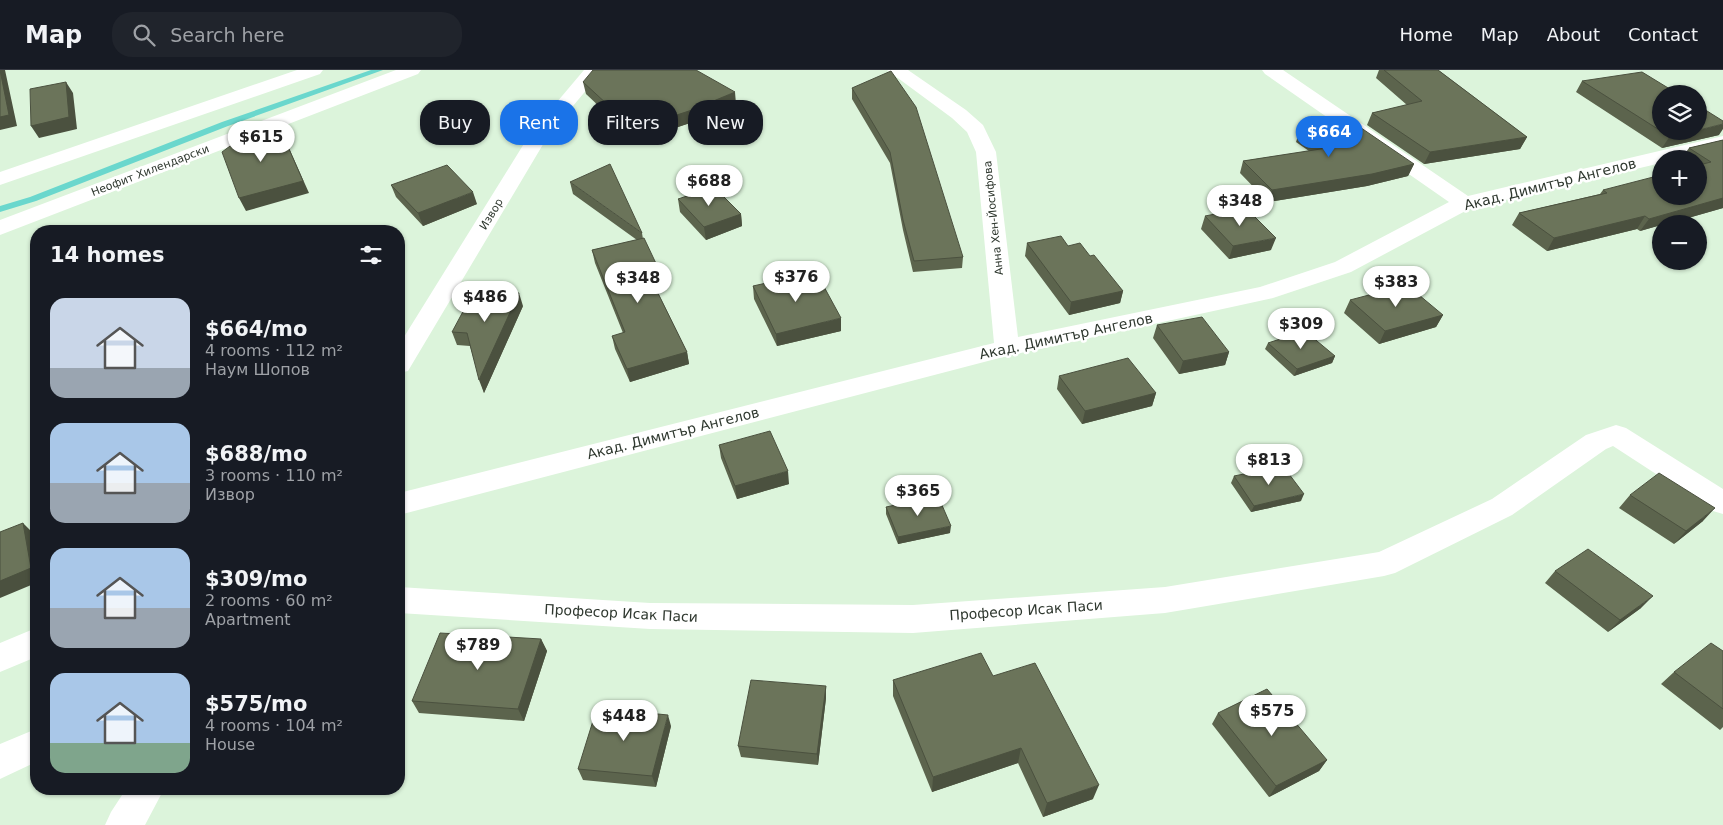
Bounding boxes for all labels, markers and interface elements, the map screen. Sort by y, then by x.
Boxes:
search box [112,12,462,57]
text: Map [25,21,82,49]
icon: search [130,21,158,49]
text: Search here [170,24,284,46]
text: Home [1400,24,1453,45]
text: Map [1481,24,1519,45]
text: About [1547,24,1600,45]
text: Contact [1628,24,1698,45]
map controls [1652,85,1707,270]
button: layers [1652,85,1707,140]
chip: Buy [420,100,490,145]
chip: Rent [500,100,578,145]
chip: Filters [588,100,678,145]
chip: New [688,100,763,145]
pin: $664 [1299,116,1359,158]
pin: $615 [231,121,291,163]
text: $664 [1307,122,1351,141]
text: $615 [239,127,283,146]
street label: Неофит Хилендарски [89,142,211,199]
button: + [1652,150,1707,205]
street label: Акад. Димитър Ангелов [1462,155,1638,213]
street label: Анна Хен-Йосифова [981,160,1006,276]
pin: $688 [679,164,739,207]
text: $688 [687,171,731,190]
pin: $348 [1210,184,1270,227]
text: $348 [1218,191,1262,210]
street label: Извор [477,196,506,232]
button: − [1652,215,1707,270]
icon: filters [357,241,385,269]
text: 14 homes [50,243,165,267]
pin: $376 [766,260,826,303]
pin: $348 [608,262,668,304]
pin: $383 [1366,266,1426,308]
text: $376 [774,267,818,286]
text: $348 [616,268,660,287]
text: $383 [1374,272,1418,291]
pin: $486 [455,280,515,323]
text: $486 [463,287,507,306]
pin: $309 [1271,308,1331,350]
street label: Акад. Димитър Ангелов [978,310,1154,362]
text: $309 [1279,314,1323,333]
text: $664/mo [205,317,307,341]
icon: home [90,318,150,378]
text: 4 rooms · 112 m² [205,341,343,360]
text: Наум Шопов [205,360,310,379]
street label: Акад. Димитър Ангелов [585,404,761,462]
text: $688/mo [205,442,307,466]
icon: home [90,443,150,503]
pin: $813 [1239,444,1299,486]
text: $813 [1247,450,1291,469]
text: 3 rooms · 110 m² [205,466,343,485]
pin: $365 [888,474,948,517]
text: $365 [896,481,940,500]
text: Извор [205,485,255,504]
text: $309/mo [205,567,307,591]
icon: home [90,568,150,628]
text: 2 rooms · 60 m² [205,591,333,610]
street label: Професор Исак Паси [949,597,1103,623]
street label: Професор Исак Паси [544,601,698,625]
text: Apartment [205,610,291,629]
pin: $789 [448,628,508,671]
text: $789 [456,635,500,654]
text: $575/mo [205,692,307,716]
icon: home [90,693,150,753]
pin: $575 [1242,694,1302,737]
pin: $448 [594,700,654,742]
text: $575 [1250,701,1294,720]
text: $448 [602,706,646,725]
text: 4 rooms · 104 m² [205,716,343,735]
text: House [205,735,255,754]

